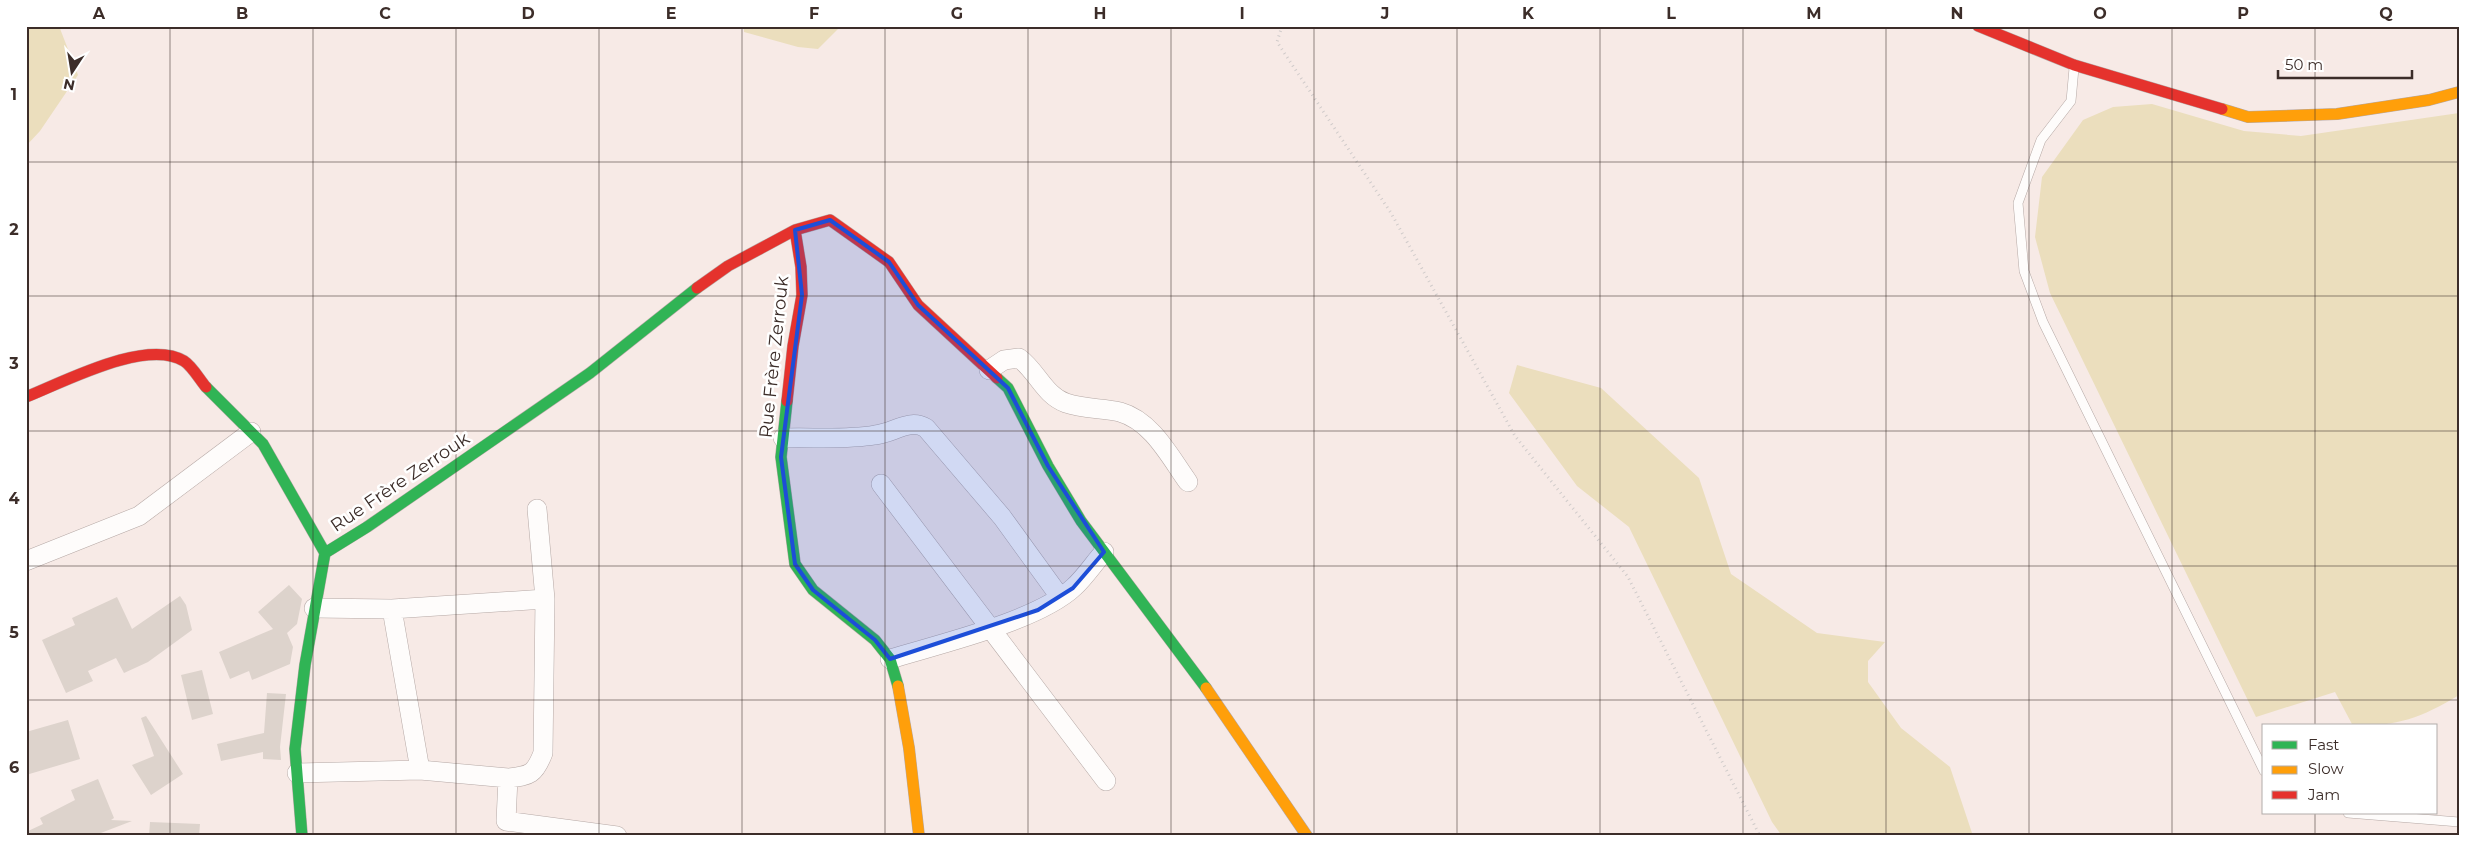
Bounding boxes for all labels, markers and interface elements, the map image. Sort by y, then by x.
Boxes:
text: A [92,4,106,23]
text: B [236,4,248,23]
text: C [379,4,391,23]
text: D [521,4,535,23]
text: E [666,4,676,23]
text: F [809,4,819,23]
text: G [951,4,963,23]
text: H [1094,4,1106,23]
text: I [1239,4,1245,23]
text: J [1380,4,1389,23]
text: K [1522,4,1535,23]
text: L [1666,4,1676,23]
text: M [1806,4,1822,23]
text: N [1951,4,1963,23]
text: O [2093,4,2107,23]
text: P [2237,4,2249,23]
text: Q [2379,4,2393,23]
north arrow [48,48,98,98]
scale bar [2278,48,2411,80]
text: 50 m [2285,55,2323,74]
text: N [62,75,77,95]
text: 1 [11,85,17,104]
text: 2 [9,220,19,239]
street label: Rue Frère Zerrouk [755,275,793,439]
text: 3 [8,354,19,373]
street label: Rue Frère Zerrouk [326,427,474,537]
text: 4 [8,489,20,508]
text: 5 [9,623,19,642]
legend [2262,724,2438,814]
text: Fast [2308,735,2339,754]
text: 6 [9,758,19,777]
text: Slow [2308,759,2344,778]
text: Jam [2307,785,2340,804]

